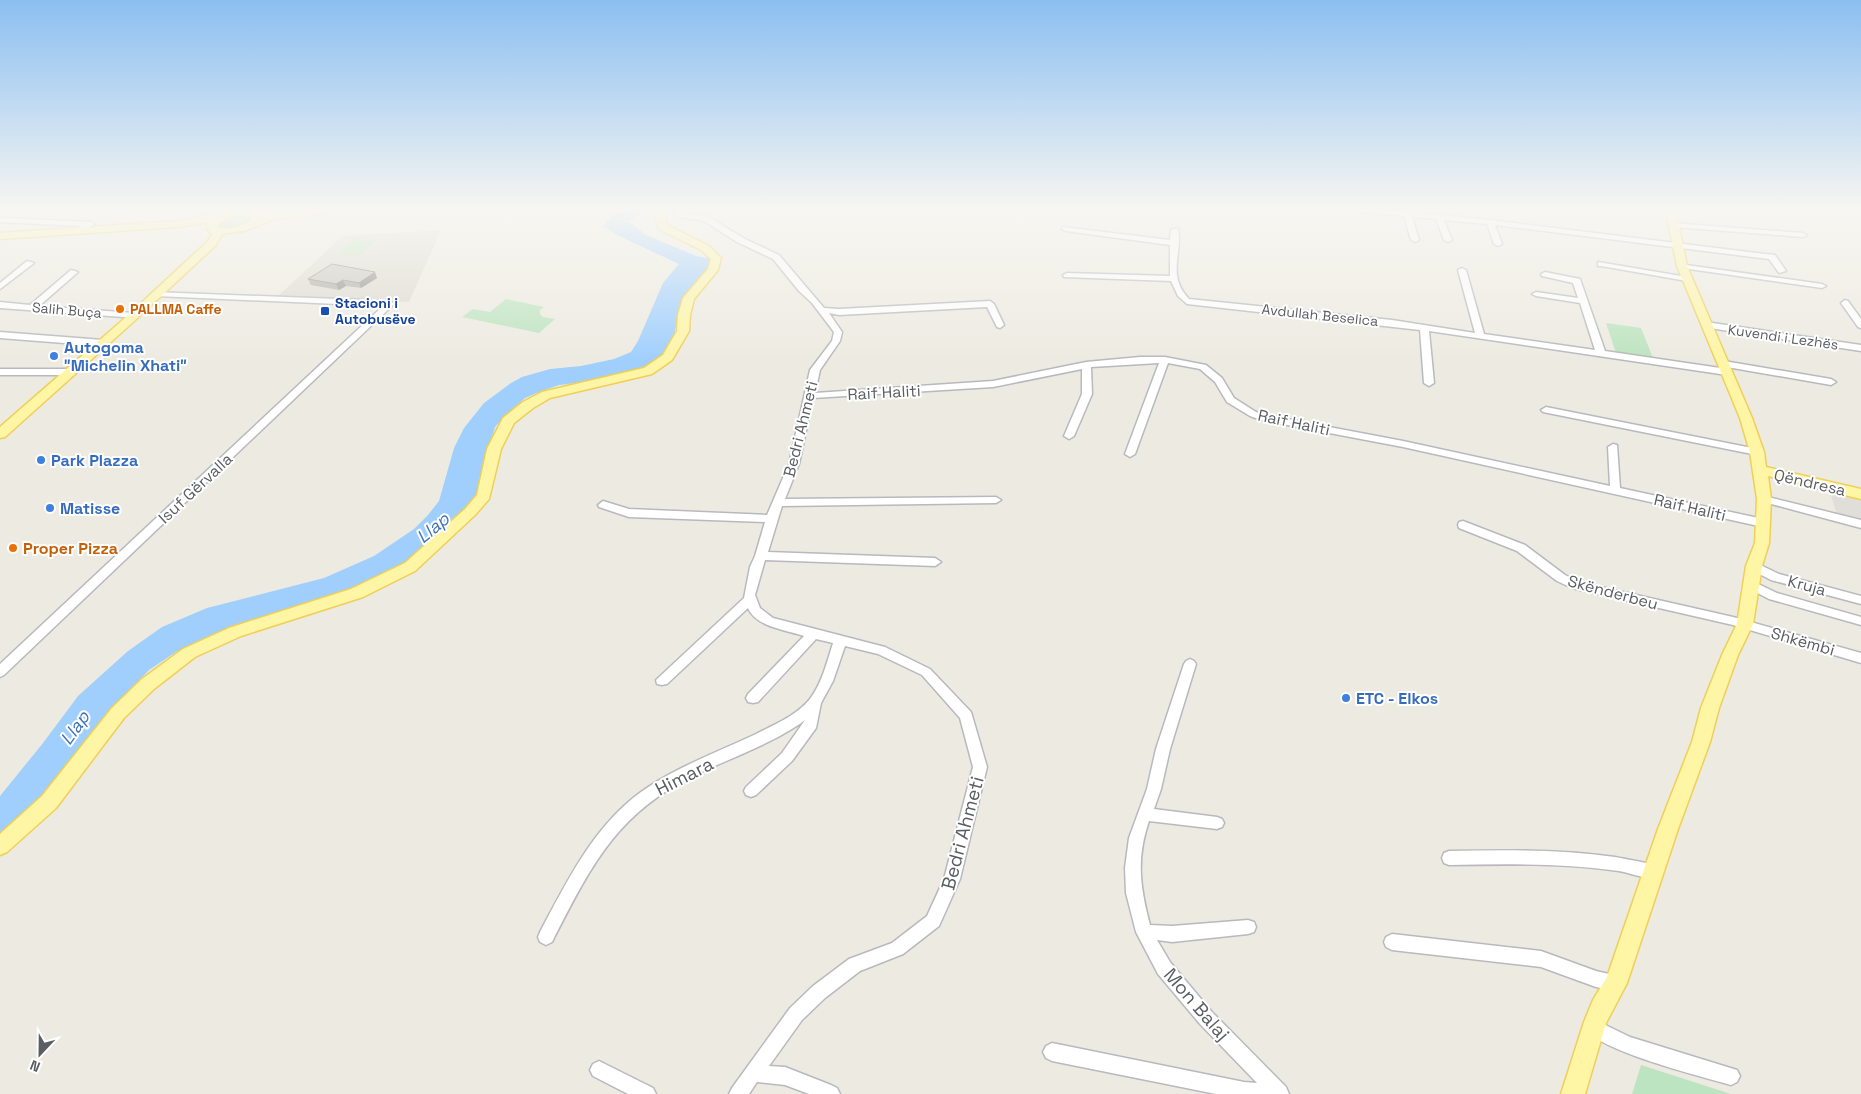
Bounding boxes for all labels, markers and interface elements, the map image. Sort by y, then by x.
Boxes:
place label: Stacioni i Autobusëve [335,294,416,328]
street label: Salih Buça [31,298,103,322]
place label: PALLMA Caffe [130,300,222,318]
street label: Avdullah Beselica [1261,300,1379,330]
marker: PALLMA Caffe [114,303,126,315]
marker: Stacioni i Autobusëve [319,305,331,317]
street label: Kuvendi i Lezhës [1727,320,1839,354]
place label: Autogoma ʺMichelin Xhatiʺ [64,337,187,376]
marker: Autogoma ʺMichelin Xhatiʺ [48,350,60,362]
street label: Bedri Ahmeti [778,379,823,479]
street label: Raif Haliti [847,380,921,405]
street label: Raif Haliti [1256,405,1332,440]
street label: Isuf Gërvalla [154,449,237,528]
place label: Park Plazza [51,450,138,471]
marker: Park Plazza [35,454,47,466]
street label: Qëndresa [1772,464,1848,501]
street label: Raif Haliti [1652,489,1728,526]
place label: Matisse [60,498,120,519]
marker: Matisse [44,502,56,514]
water label: Llap [411,506,455,548]
place label: Proper Pizza [23,538,118,559]
marker: Proper Pizza [7,542,19,554]
street label: Skënderbeu [1565,570,1660,615]
street label: Kruja [1785,570,1828,601]
street label: Shkëmbi [1769,622,1837,661]
place label: ETC - Elkos [1356,688,1438,709]
marker: ETC - Elkos [1340,692,1352,704]
water label: Llap [55,705,95,749]
street label: Himara [651,751,718,802]
street label: Bedri Ahmeti [935,774,990,893]
street label: Mon Balaj [1158,963,1235,1046]
north arrow [15,1029,65,1079]
text: N [27,1056,43,1076]

